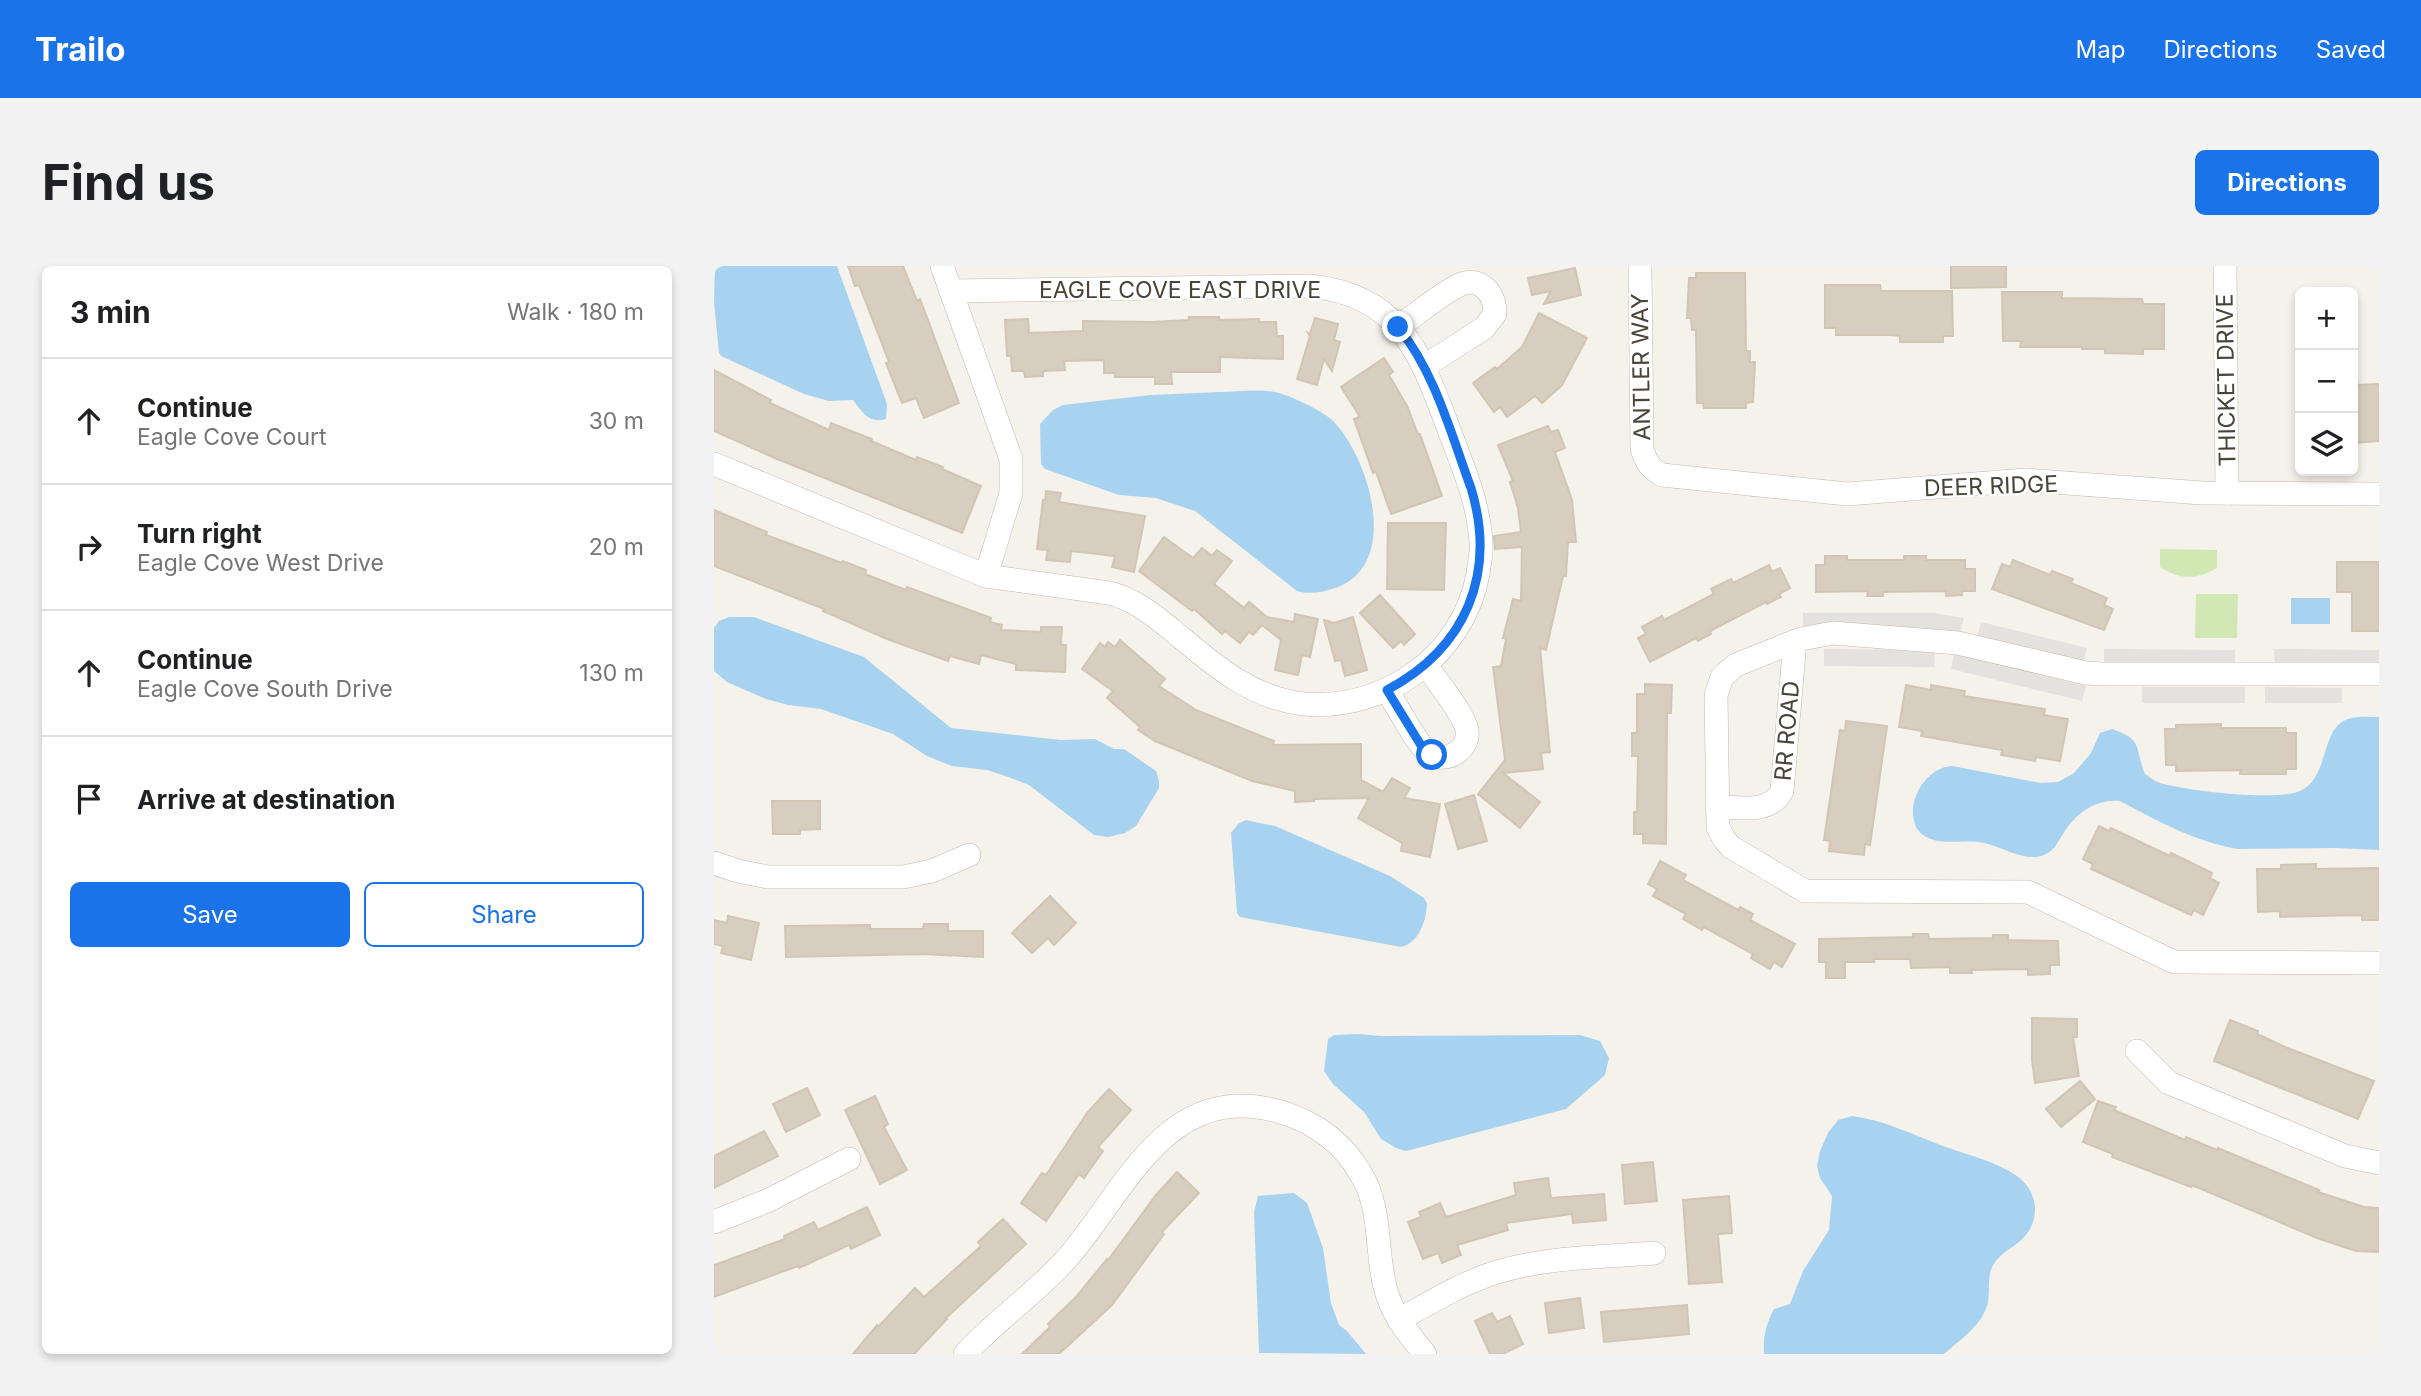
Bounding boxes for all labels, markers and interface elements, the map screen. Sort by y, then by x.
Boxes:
text: Trailo [35,29,125,69]
text: Map [2076,35,2125,64]
text: Directions [2163,35,2278,64]
text: Saved [2316,35,2386,64]
button: Directions [2195,150,2379,215]
text: Find us [42,153,215,212]
street label: EAGLE COVE EAST DRIVE [1039,276,1321,304]
map controls [2295,287,2358,476]
button: + [2295,287,2358,350]
street label: ANTLER WAY [1626,293,1656,441]
street label: THICKET DRIVE [2210,293,2242,467]
text: 3 min [70,294,151,330]
text: Walk · 180 m [507,298,644,326]
route end [1382,311,1413,342]
button: − [2295,350,2358,413]
text: Continue [137,392,253,423]
icon: ahead [70,402,108,440]
text: 30 m [589,407,644,435]
button: layers [2295,413,2358,476]
text: Eagle Cove Court [137,423,327,451]
street label: DEER RIDGE [1924,470,2058,502]
text: Turn right [137,518,262,549]
icon: right [70,528,108,566]
text: 20 m [589,533,644,561]
text: Eagle Cove West Drive [137,549,384,577]
text: Continue [137,644,253,675]
icon: ahead [70,654,108,692]
text: 130 m [579,659,644,687]
text: Eagle Cove South Drive [137,675,393,703]
street label: RR ROAD [1769,680,1805,782]
route start [1416,739,1447,770]
icon: arrive [70,780,108,818]
text: Arrive at destination [137,784,396,815]
button: Save [70,882,350,947]
button: Share [364,882,644,947]

